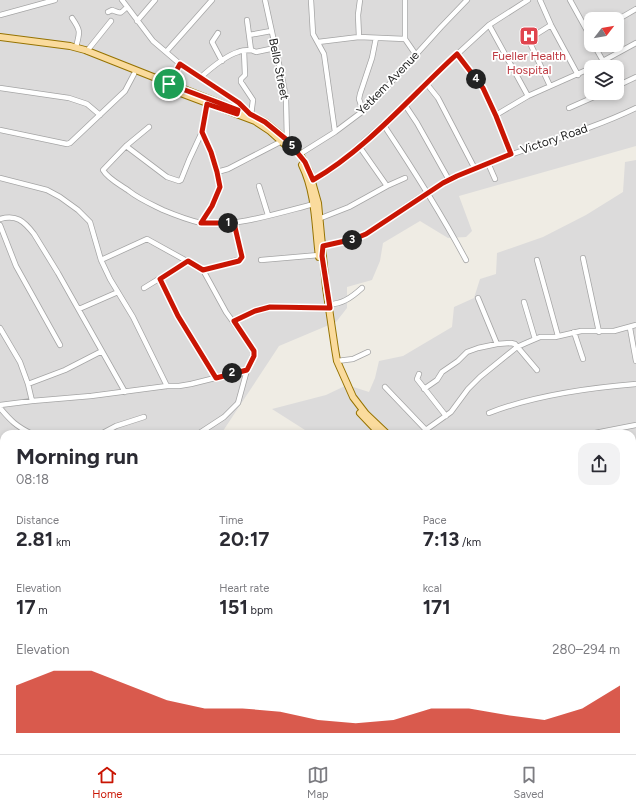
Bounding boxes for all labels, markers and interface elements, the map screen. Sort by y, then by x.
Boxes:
north arrow [584,12,624,52]
map controls [584,12,624,100]
hospital icon: Fueller Health Hospital [518,25,540,47]
street label: Bello Street [266,37,292,102]
street label: Yetkem Avenue [354,48,422,118]
place label: Fueller Health Hospital [492,49,566,77]
button: layers [584,60,624,100]
pin [152,67,186,101]
pin: 4 [466,69,486,89]
text: 4 [473,72,479,85]
icon: arrive [158,73,180,95]
street label: Victory Road [519,121,589,157]
pin: 5 [282,136,302,156]
text: 5 [289,139,295,152]
pin: 1 [218,213,238,233]
text: 1 [226,216,230,229]
pin: 3 [342,230,362,250]
text: 3 [349,233,355,246]
pin: 2 [222,363,242,383]
text: 2 [229,366,235,379]
text: Morning run [16,443,139,470]
button: share [578,443,620,485]
text: 08:18 [16,472,49,487]
text: Distance [16,514,59,527]
text: Time [219,514,243,527]
text: Pace [423,514,446,527]
text: 2.81 [16,527,53,551]
text: 20:17 [219,527,269,551]
text: 7:13 [423,527,459,551]
text: km [53,536,71,549]
text: /km [459,536,481,549]
text: Elevation [16,582,61,595]
text: Heart rate [219,582,269,595]
text: kcal [423,582,442,595]
text: 17 [16,595,36,619]
text: 151 [219,595,248,619]
text: 171 [423,595,451,619]
text: m [36,604,48,617]
text: bpm [248,604,273,617]
text: Elevation [16,642,69,657]
text: 280–294 m [552,642,620,657]
tab: Home [92,764,122,801]
tab: Map [307,764,329,801]
tab: Saved [513,764,544,801]

